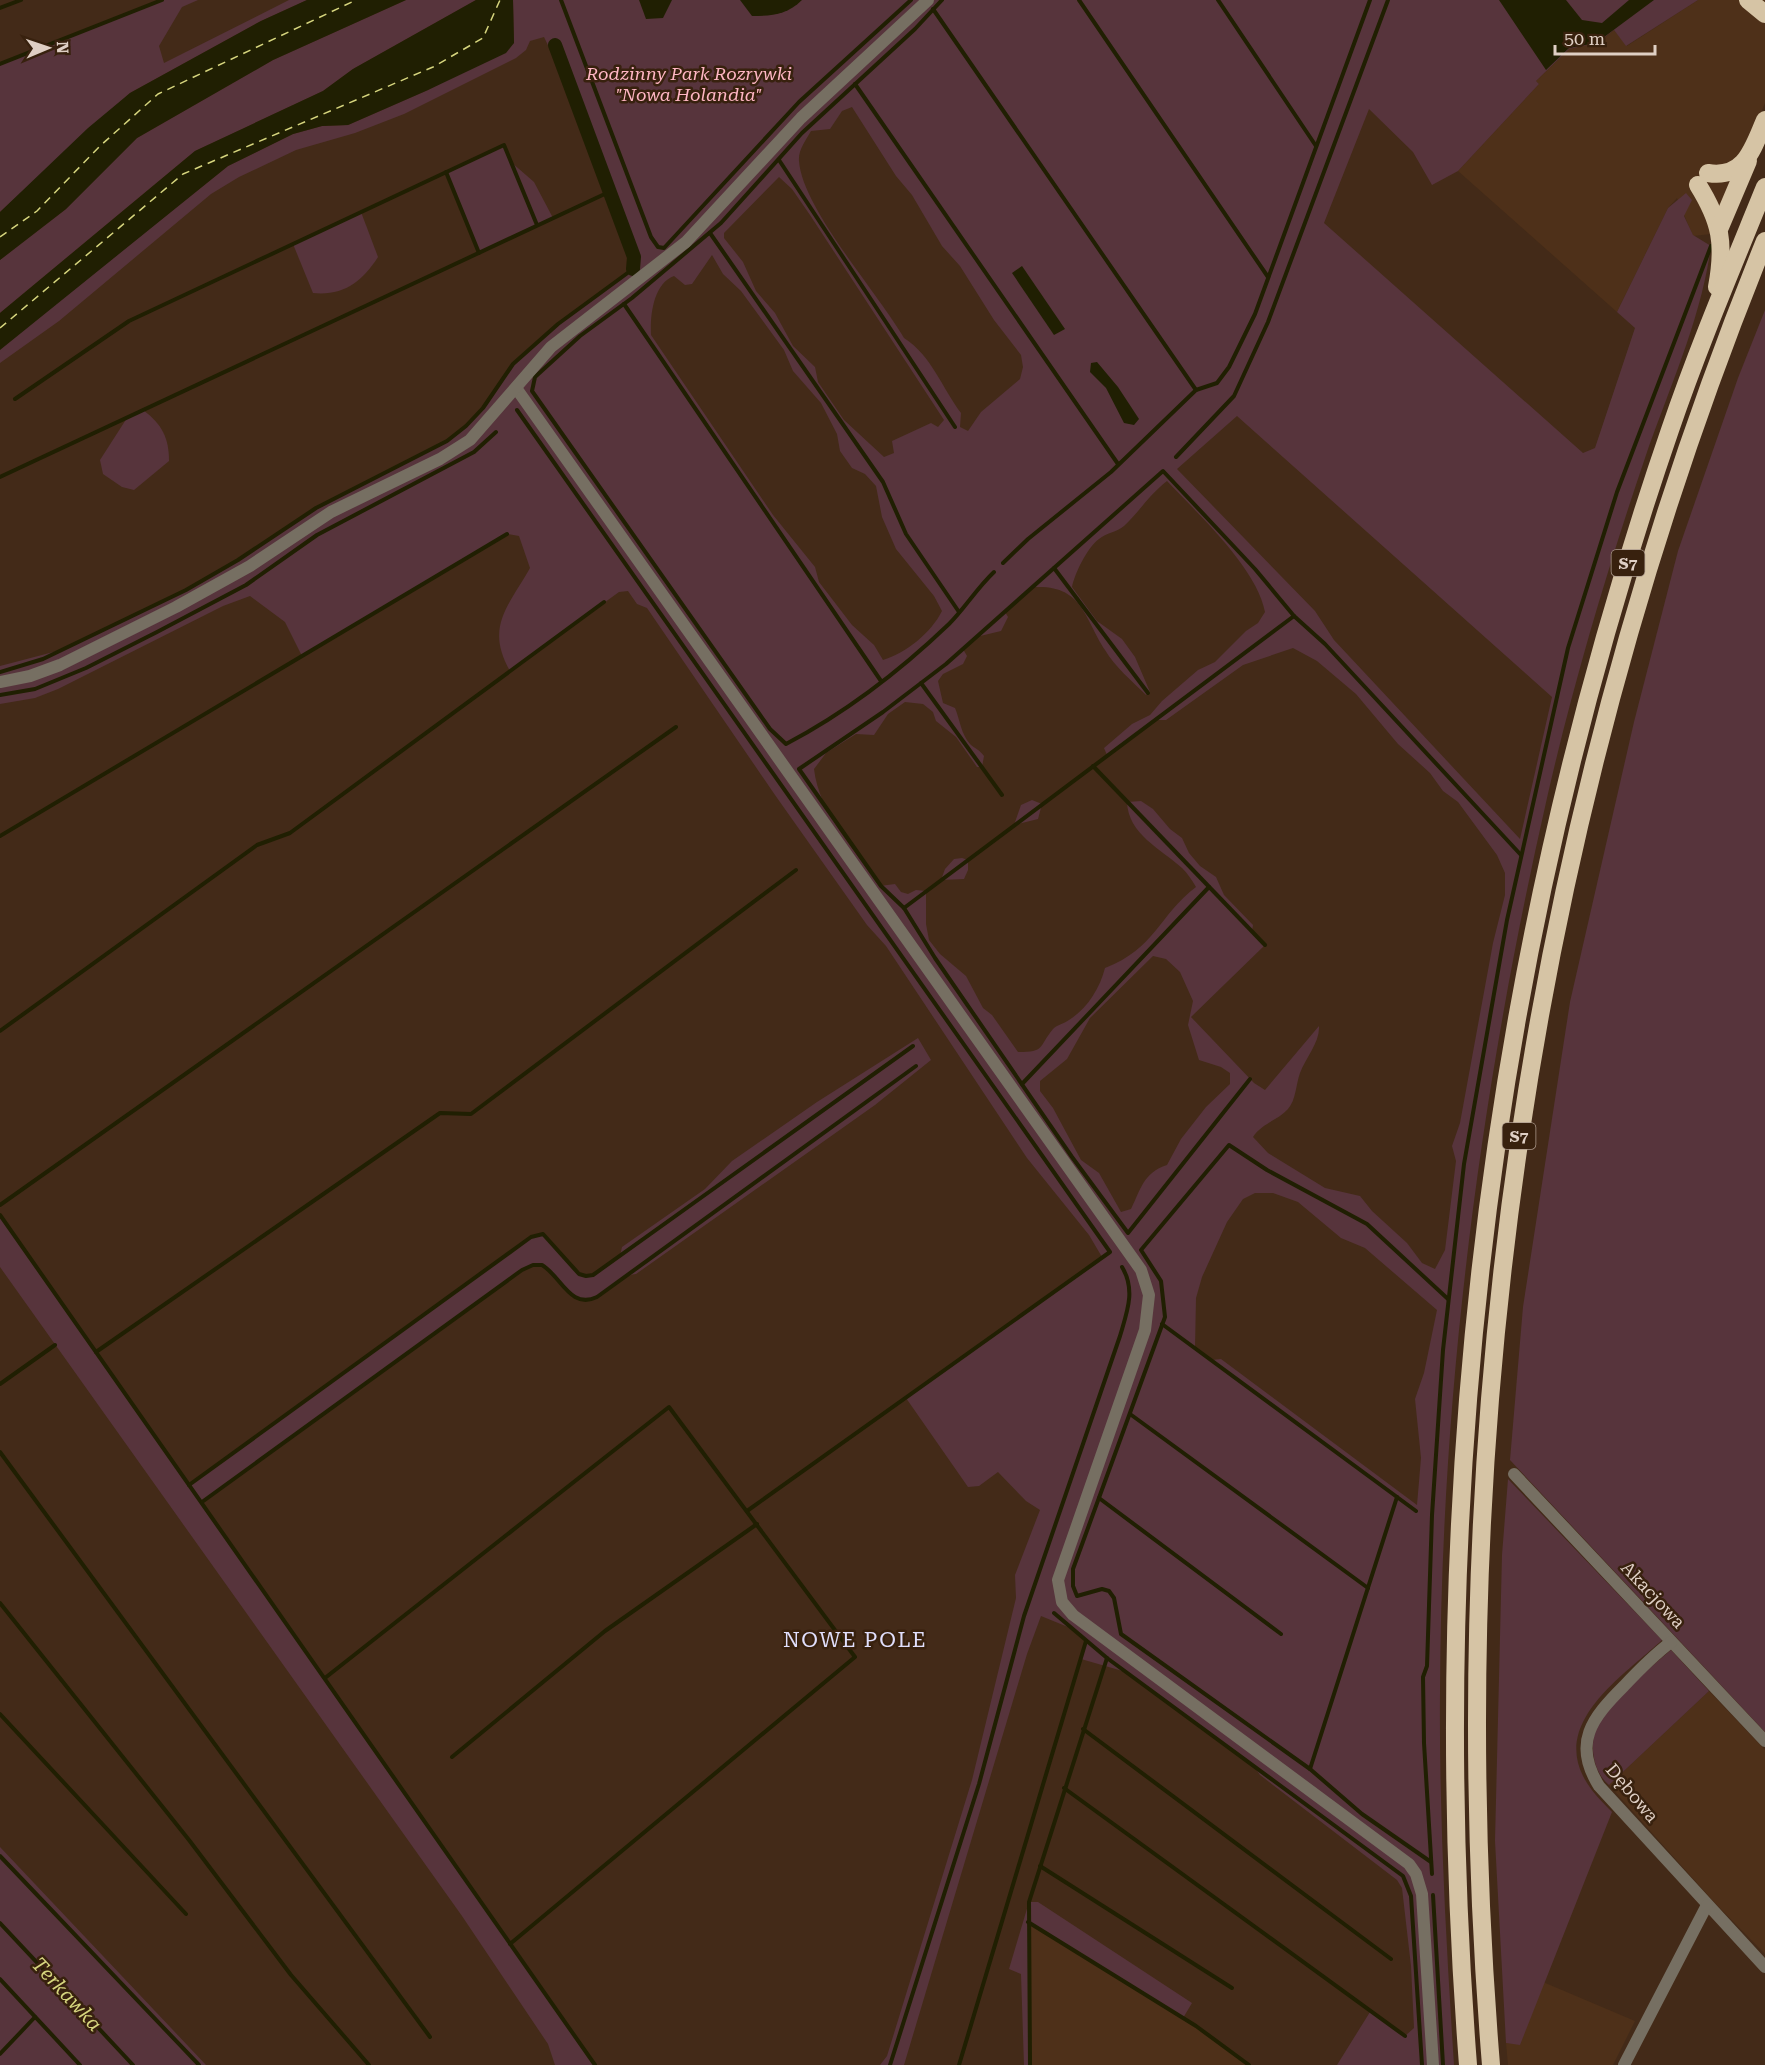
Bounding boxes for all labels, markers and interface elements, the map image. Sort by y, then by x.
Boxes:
north arrow [18,18,78,78]
scale bar [1555,18,1656,56]
text: 50 m [1564,28,1605,49]
text: N [53,41,72,54]
park label: Rodzinny Park Rozrywki "Nowa Holandia" [585,63,792,105]
road number: S7 [1612,550,1644,576]
road number: S7 [1502,1123,1536,1149]
street label: Akacjowa [1617,1557,1690,1633]
district label: NOWE POLE [783,1628,927,1652]
street label: Dębowa [1602,1759,1663,1827]
water label: Terkawka [27,1952,107,2036]

